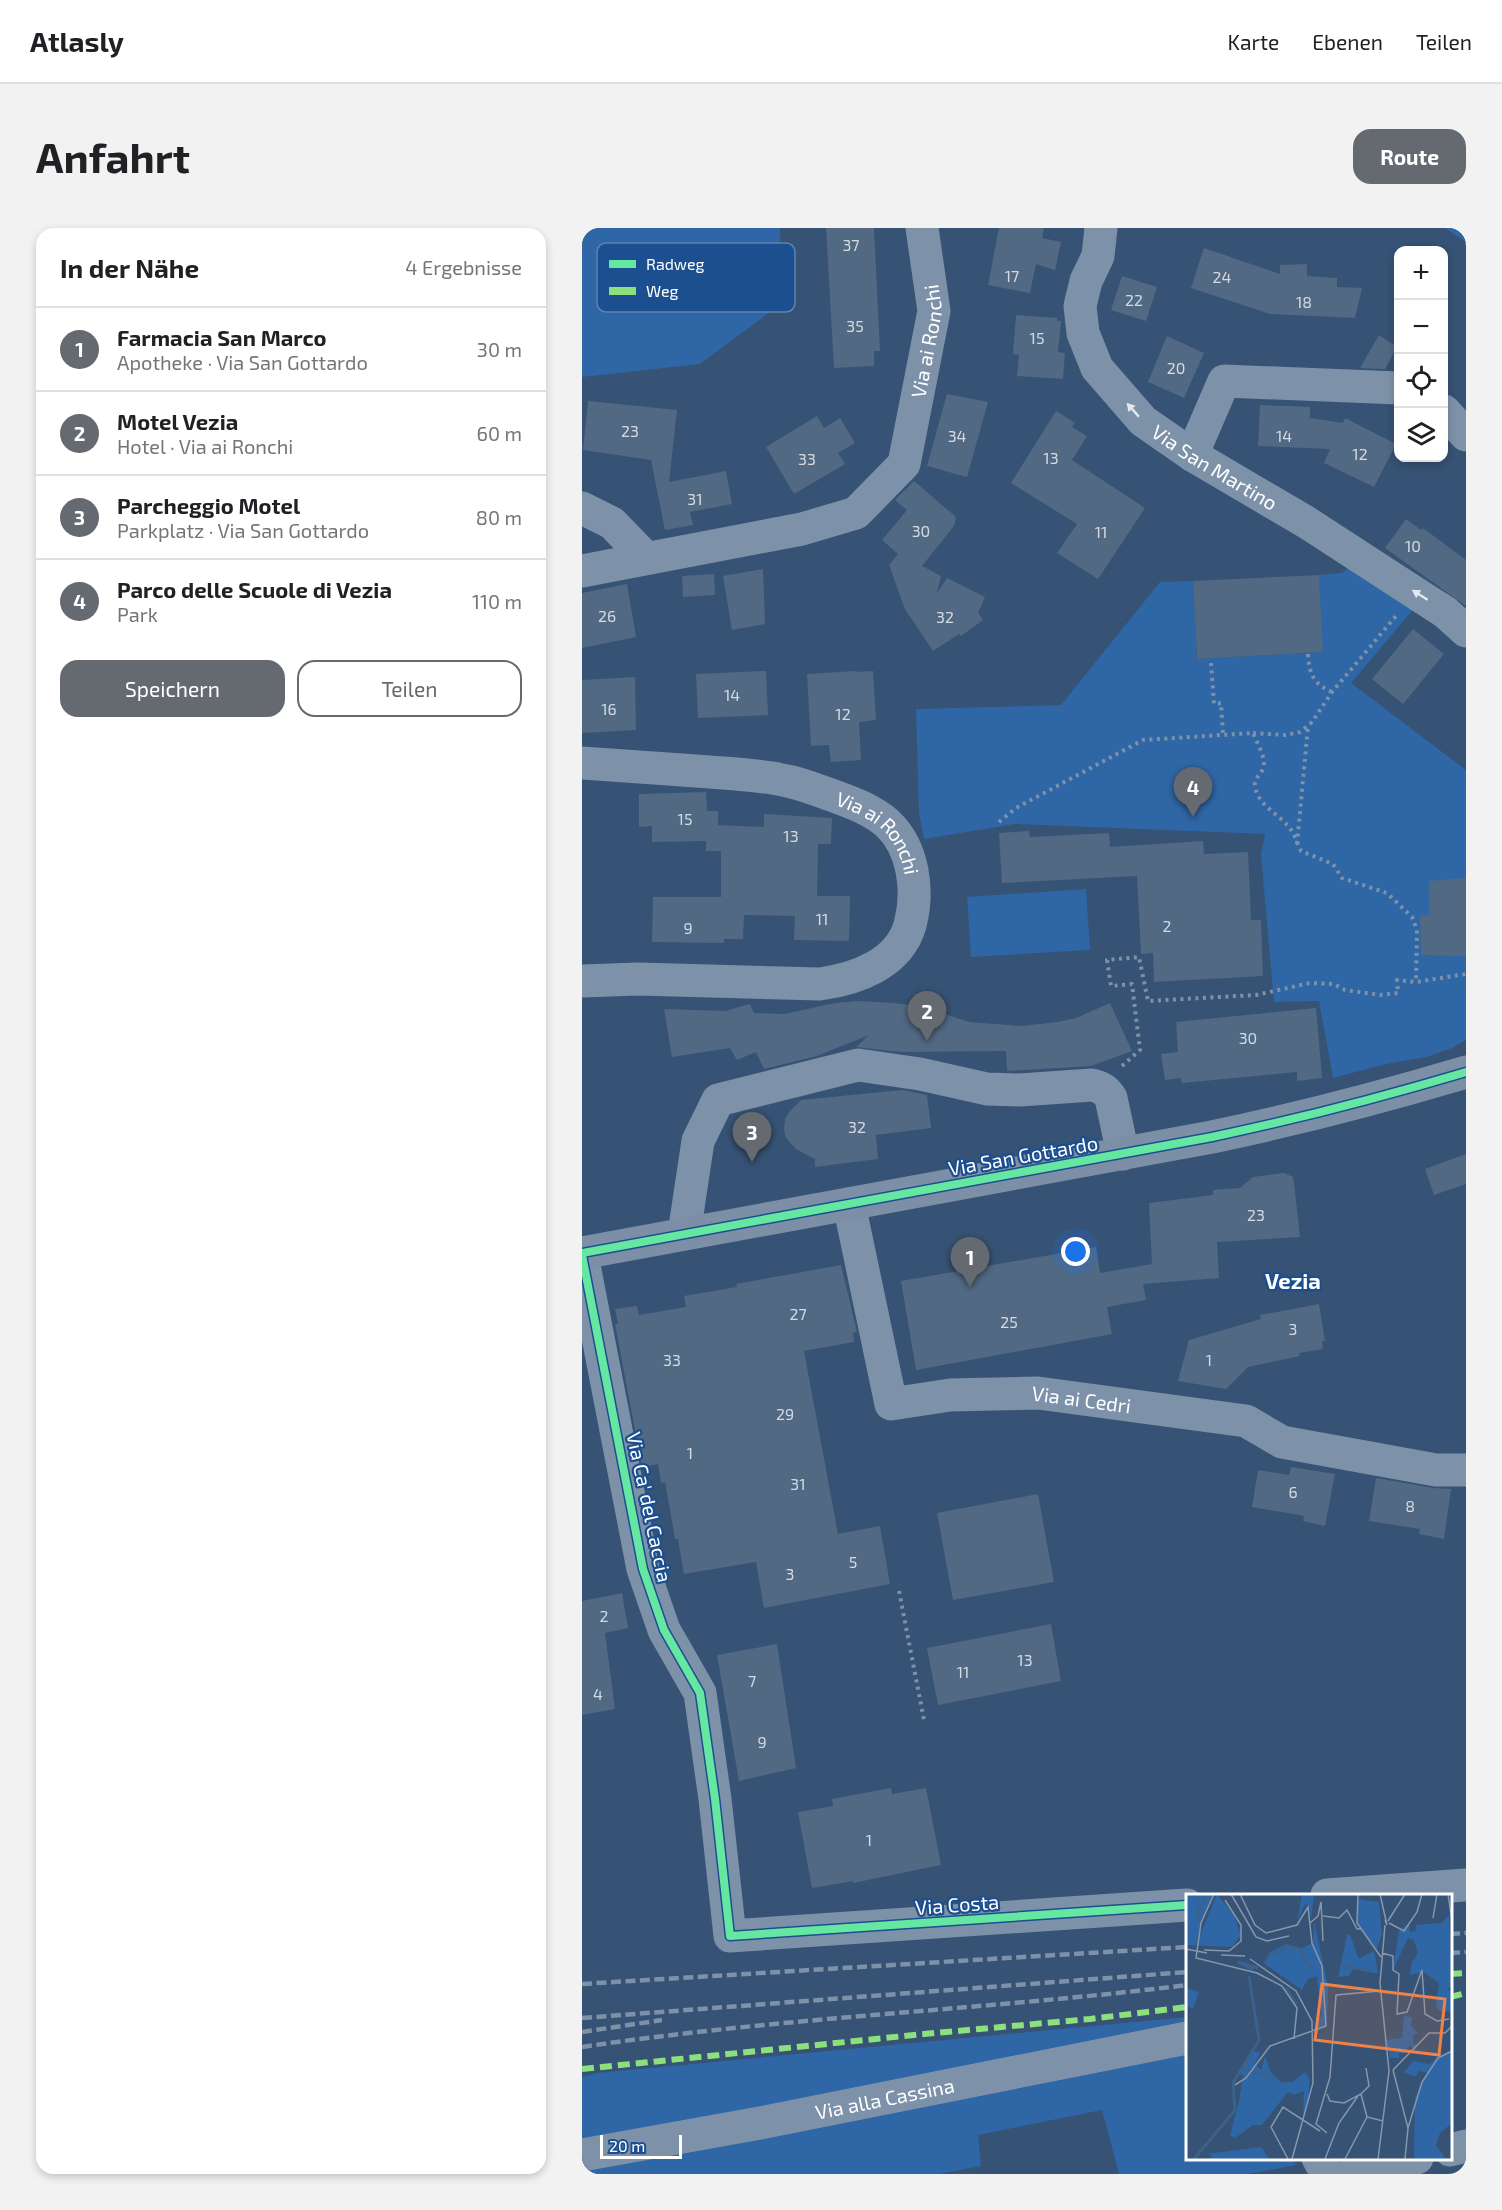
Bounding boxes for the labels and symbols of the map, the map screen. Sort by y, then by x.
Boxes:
house number: 37 [842,235,860,254]
legend [597,243,795,312]
text: Radweg [646,254,705,273]
house number: 17 [1005,266,1019,285]
house number: 24 [1213,267,1232,286]
text: Weg [646,281,678,300]
street label: Via ai Ronchi [905,283,946,400]
house number: 22 [1125,290,1143,309]
house number: 18 [1296,292,1312,311]
house number: 35 [846,316,864,335]
house number: 15 [1030,328,1044,347]
house number: 20 [1167,358,1185,377]
one-way arrow [1127,403,1140,418]
street label: Via San Martino [1148,419,1282,515]
house number: 23 [621,421,639,440]
house number: 34 [948,426,967,445]
house number: 14 [1276,426,1292,445]
house number: 12 [1352,444,1368,463]
house number: 13 [1043,448,1059,467]
house number: 33 [798,449,816,468]
house number: 31 [687,489,703,508]
house number: 30 [912,521,930,540]
house number: 11 [1095,522,1107,541]
house number: 10 [1405,536,1421,555]
one-way arrow [1411,590,1428,601]
house number: 26 [598,606,616,625]
house number: 32 [936,607,954,626]
house number: 14 [724,685,740,704]
house number: 16 [601,699,617,718]
house number: 12 [835,704,851,723]
pin: 4 [1174,768,1212,817]
street label: Via ai Ronchi [833,786,924,876]
house number: 15 [678,809,692,828]
house number: 13 [783,826,799,845]
house number: 11 [816,909,828,928]
house number: 2 [1163,916,1172,935]
house number: 9 [683,918,693,937]
pin: 2 [908,992,946,1041]
house number: 30 [1239,1028,1257,1047]
pin: 3 [732,1112,772,1162]
house number: 32 [848,1117,866,1136]
street label: Via San Gottardo [946,1130,1100,1180]
house number: 23 [1247,1205,1265,1224]
your location [1061,1237,1090,1266]
pin: 1 [950,1238,990,1287]
district label: Vezia [1265,1267,1321,1293]
house number: 27 [789,1304,807,1323]
house number: 25 [1000,1312,1018,1331]
house number: 3 [1289,1319,1297,1338]
house number: 33 [663,1350,681,1369]
house number: 1 [1206,1350,1212,1369]
street label: Via ai Cedri [1031,1380,1133,1417]
house number: 29 [776,1404,794,1423]
street label: Via Ca' del Caccia [622,1430,678,1584]
house number: 1 [687,1443,693,1462]
house number: 31 [790,1474,806,1493]
house number: 6 [1288,1482,1298,1501]
house number: 8 [1405,1496,1415,1515]
house number: 5 [849,1552,857,1571]
house number: 3 [786,1564,794,1583]
house number: 2 [600,1606,609,1625]
house number: 13 [1017,1650,1033,1669]
house number: 11 [957,1662,969,1681]
house number: 7 [748,1671,756,1690]
house number: 4 [593,1684,603,1703]
house number: 9 [757,1732,767,1751]
house number: 1 [866,1830,872,1849]
street label: Via Costa [914,1889,1000,1919]
inset map [1186,1894,1451,2159]
street label: Via alla Cassina [813,2073,956,2124]
scale bar [600,2132,682,2160]

